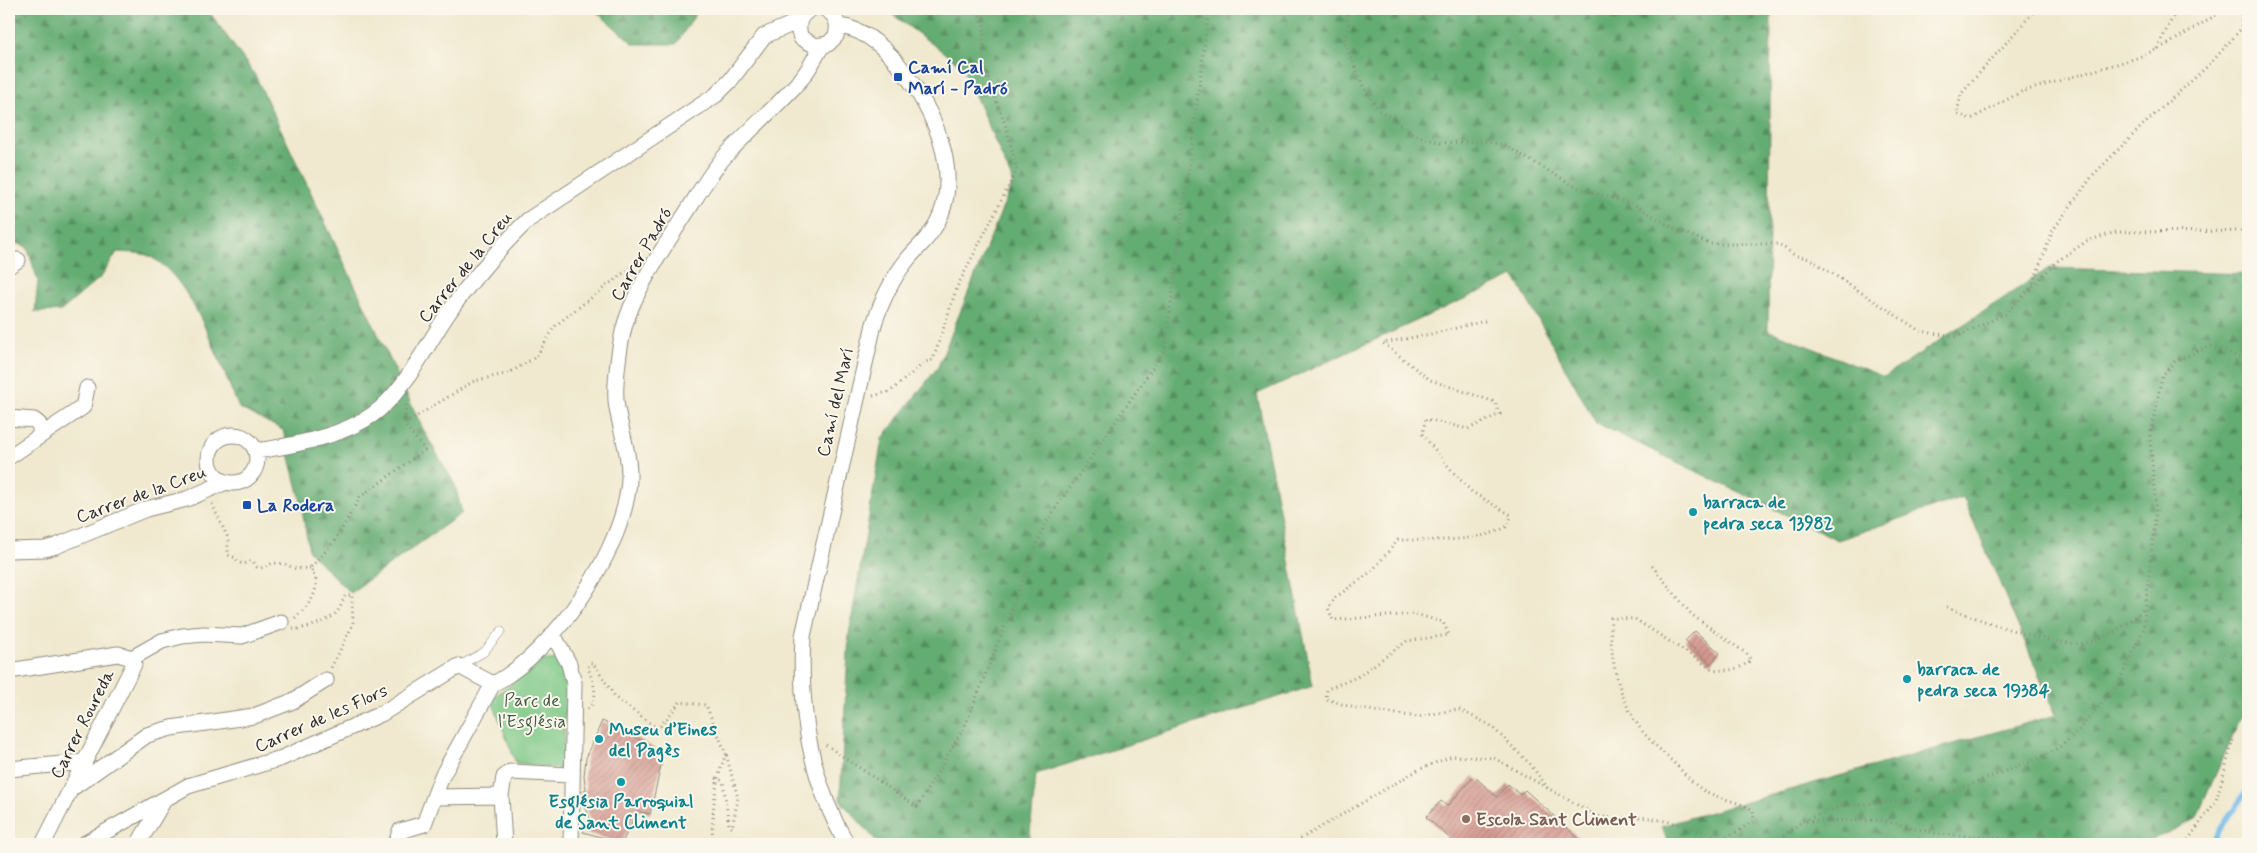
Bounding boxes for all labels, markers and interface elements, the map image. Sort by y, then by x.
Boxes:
place label: Camí Cal Marí - Padró [908,56,1008,101]
marker: Camí Cal Marí - Padró [892,71,904,83]
street label: Carrer Padró [605,203,678,306]
street label: Carrer de la Creu [413,207,518,328]
street label: Camí del Marí [812,345,860,459]
street label: Carrer de la Creu [73,460,210,530]
place label: barraca de pedra seca 13982 [1703,491,1833,536]
place label: La Rodera [257,494,334,518]
marker: La Rodera [241,499,253,511]
marker: barraca de pedra seca 13982 [1687,506,1699,518]
place label: barraca de pedra seca 19384 [1917,658,2050,703]
street label: Carrer Roureda [45,665,121,783]
marker: barraca de pedra seca 19384 [1901,673,1913,685]
street label: Carrer de les Flors [251,679,392,759]
park label: Parc de l'Església [498,689,566,736]
place label: Museu d’Eines del Pagès [609,718,717,763]
marker: Museu d’Eines del Pagès [593,733,605,745]
marker: Església Parroquial de Sant Climent [615,776,627,788]
place label: Església Parroquial de Sant Climent [549,790,693,835]
place label: Escola Sant Climent [1476,808,1637,832]
marker: Escola Sant Climent [1460,813,1472,825]

